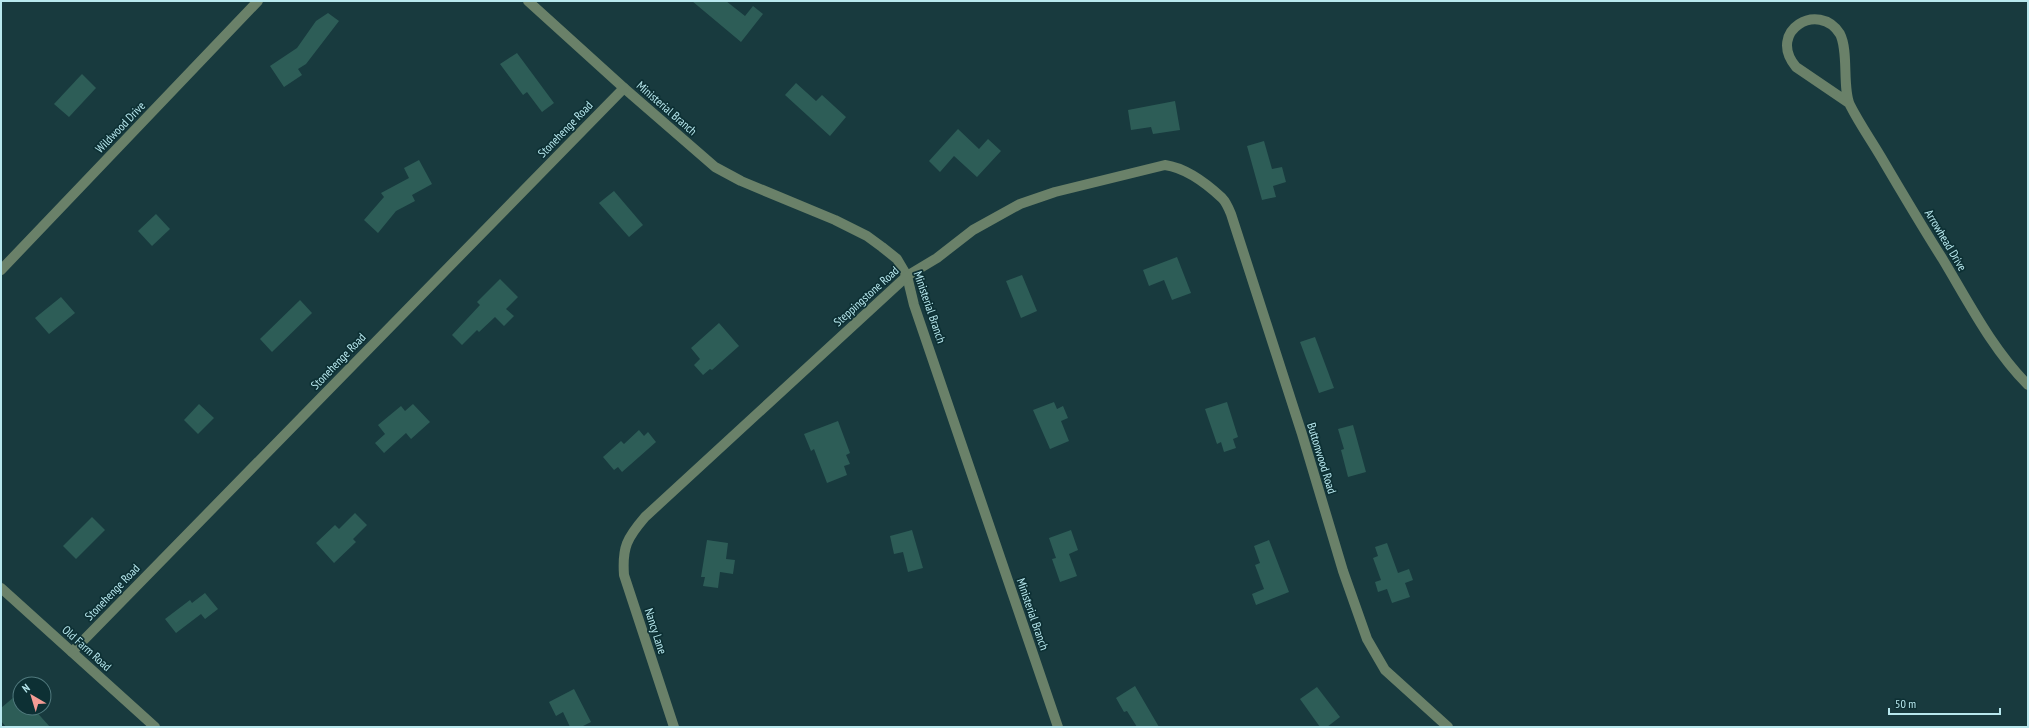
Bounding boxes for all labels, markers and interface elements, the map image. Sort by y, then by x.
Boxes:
street label: Ministerial Branch [634,78,700,138]
street label: Wildwood Drive [92,98,148,156]
street label: Stonehenge Road [534,98,596,160]
street label: Arrowhead Drive [1922,207,1970,273]
street label: Steppingstone Road [830,263,902,329]
street label: Ministerial Branch [911,269,949,345]
street label: Stonehenge Road [307,330,369,392]
street label: Buttonwood Road [1304,421,1340,495]
street label: Stonehenge Road [81,561,143,623]
street label: Ministerial Branch [1014,576,1052,652]
street label: Nancy Lane [642,606,670,656]
street label: Old Farm Road [59,622,115,674]
north arrow [12,676,52,716]
text: N [19,681,33,695]
scale bar [1889,690,2000,716]
text: 50 m [1895,696,1916,711]

